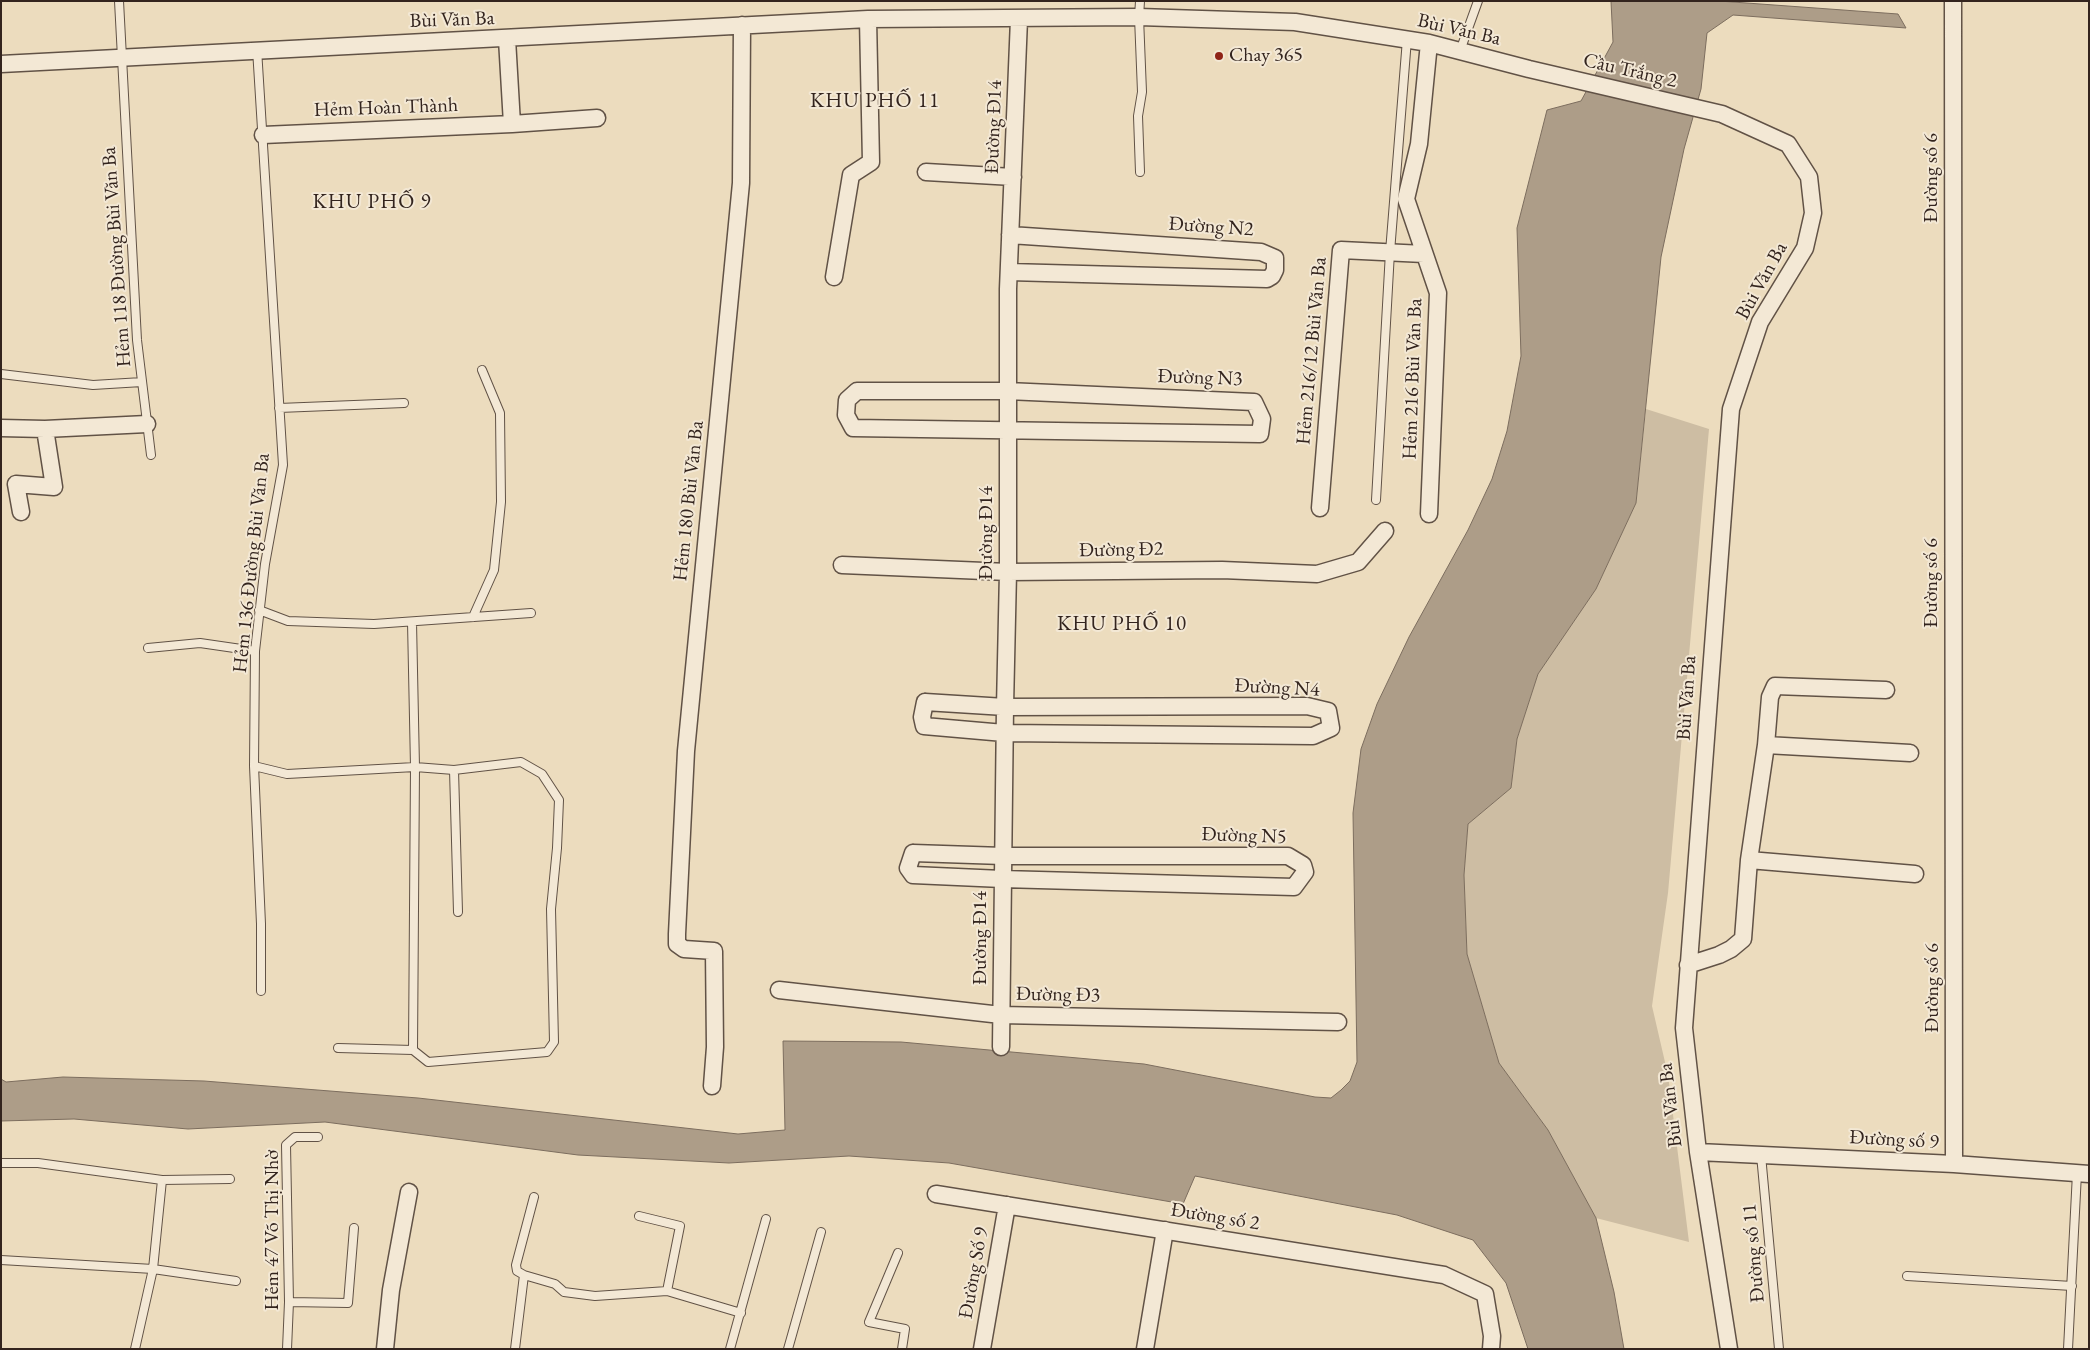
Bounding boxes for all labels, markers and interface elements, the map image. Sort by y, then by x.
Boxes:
street label: Bùi Văn Ba [409,7,495,33]
street label: Bùi Văn Ba [1415,9,1503,51]
place label: Chay 365 [1229,44,1303,68]
street label: Cầu Trắng 2 [1581,49,1679,93]
marker: Chay 365 [1213,50,1225,62]
street label: Đường Đ14 [980,80,1008,174]
district label: KHU PHỐ 11 [809,88,941,114]
street label: Hẻm Hoàn Thành [313,93,459,123]
street label: Đường số 6 [1920,133,1944,223]
street label: Hẻm 118 Đường Bùi Văn Ba [97,146,137,368]
district label: KHU PHỐ 9 [311,189,433,215]
street label: Đường N2 [1168,212,1254,242]
street label: Bùi Văn Ba [1731,238,1793,324]
street label: Hẻm 216/12 Bùi Văn Ba [1292,256,1332,446]
street label: Hẻm 216 Bùi Văn Ba [1398,298,1428,460]
street label: Đường N3 [1157,365,1243,391]
street label: Hẻm 180 Bùi Văn Ba [669,420,709,582]
street label: Hẻm 136 Đường Bùi Văn Ba [229,452,275,674]
street label: Đường Đ14 [975,486,999,580]
street label: Đường Đ2 [1079,537,1163,563]
street label: Đường số 6 [1920,538,1944,628]
district label: KHU PHỐ 10 [1056,611,1188,637]
street label: Bùi Văn Ba [1672,655,1702,741]
street label: Đường N4 [1234,674,1320,702]
street label: Đường N5 [1201,823,1287,849]
street label: Đường Đ14 [969,891,993,985]
street label: Đường số 6 [1921,943,1945,1033]
street label: Đường Đ3 [1016,982,1100,1008]
street label: Bùi Văn Ba [1654,1061,1688,1149]
street label: Đường số 9 [1849,1126,1939,1154]
street label: Hẻm 47 Võ Thị Nhờ [261,1150,285,1310]
street label: Đường số 2 [1169,1198,1261,1236]
street label: Đường số 11 [1738,1203,1770,1303]
street label: Đường Số 9 [954,1225,994,1321]

